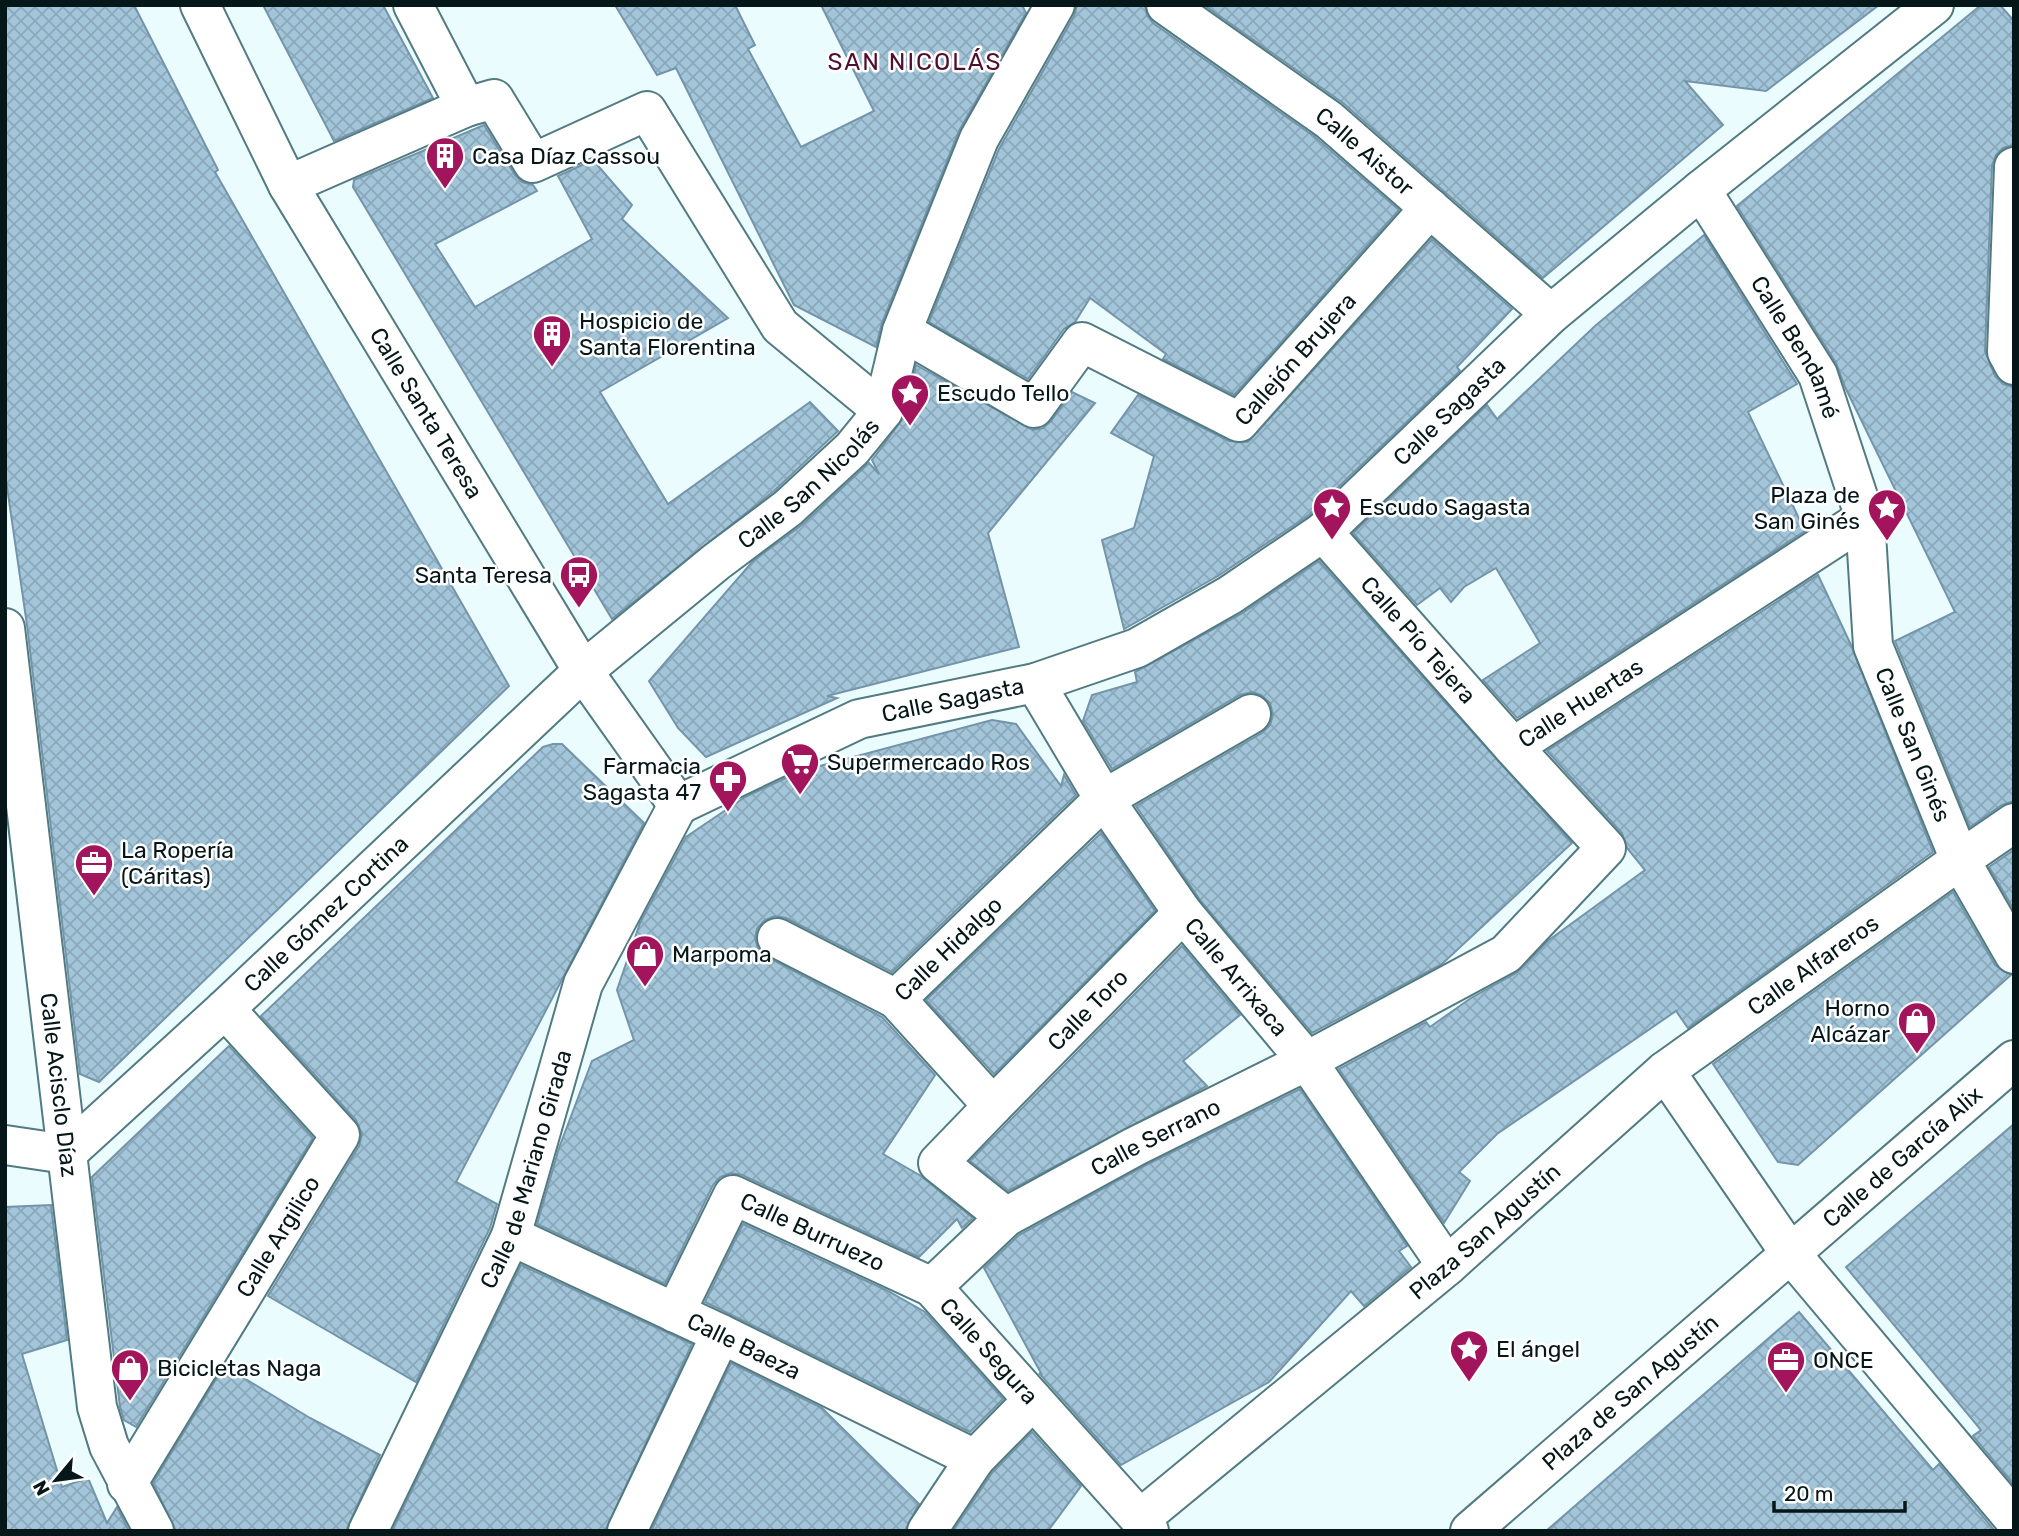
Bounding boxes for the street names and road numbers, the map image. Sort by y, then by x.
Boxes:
street label: Calle Aistor [1310,101,1420,202]
street label: Calle Bendamé [1745,271,1845,422]
street label: Callejón Brujera [1229,287,1362,431]
street label: Calle Santa Teresa [364,322,489,504]
street label: Calle Sagasta [1387,351,1511,471]
street label: Calle San Nicolás [732,413,885,555]
street label: Calle Pío Tejera [1355,571,1482,709]
street label: Calle Huertas [1513,652,1648,754]
street label: Calle San Ginés [1869,663,1957,826]
street label: Calle Sagasta [879,672,1026,728]
street label: Calle Gómez Cortina [238,829,414,998]
street label: Calle Hidalgo [889,891,1008,1007]
street label: Calle Alfareros [1742,909,1884,1021]
street label: Calle Arrixaca [1179,912,1294,1042]
street label: Calle Toro [1042,963,1134,1056]
street label: Calle Acisclo Díaz [34,991,84,1179]
street label: Calle de Mariano Girada [474,1047,577,1293]
street label: Calle de García Alix [1817,1080,1988,1233]
street label: Calle Serrano [1086,1092,1225,1182]
street label: Plaza San Agustín [1403,1157,1566,1305]
street label: Calle Argilico [230,1171,326,1302]
street label: Calle Burruezo [736,1186,889,1277]
street label: Calle Segura [934,1292,1044,1410]
street label: Calle Baeza [683,1306,805,1386]
street label: Plaza de San Agustín [1536,1308,1724,1476]

